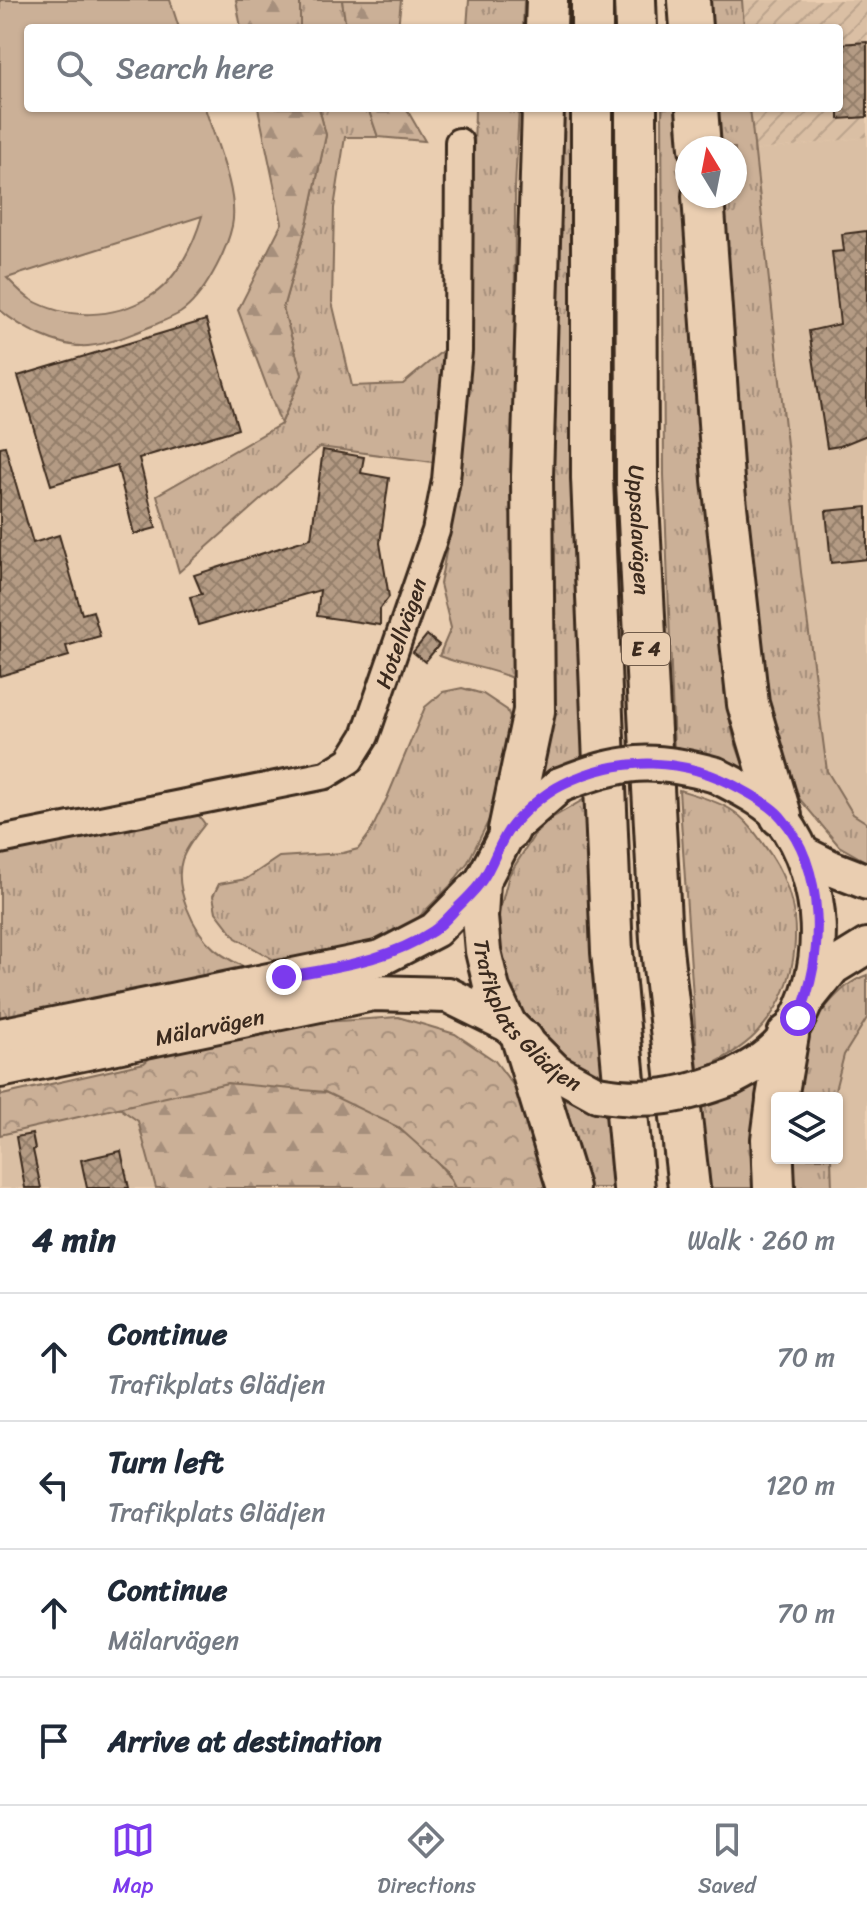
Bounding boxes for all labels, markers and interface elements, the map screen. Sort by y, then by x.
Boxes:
search box [24,24,843,112]
text: Search here [116,41,274,95]
icon: search [52,46,96,90]
north arrow [675,136,747,208]
street label: Uppsalavägen [617,465,662,596]
street label: Hotellvägen [363,572,438,694]
road number: E 4 [622,633,670,665]
street label: Trafikplats Glädjen [463,938,589,1102]
route end [266,959,302,995]
street label: Mälarvägen [151,996,268,1057]
route start [780,1000,816,1036]
map controls [771,1092,843,1164]
button: layers [771,1092,843,1164]
text: 4 min [32,1210,116,1270]
text: Walk · 260 m [687,1217,835,1263]
text: Continue [108,1307,227,1361]
text: 70 m [777,1334,835,1380]
icon: ahead [32,1335,76,1379]
text: Trafikplats Glädjen [108,1361,325,1407]
text: Turn left [108,1435,224,1489]
text: 120 m [766,1462,835,1508]
icon: left [32,1463,76,1507]
text: Trafikplats Glädjen [108,1489,325,1535]
text: Continue [108,1563,227,1617]
text: 70 m [777,1590,835,1636]
icon: ahead [32,1591,76,1635]
text: Mälarvägen [108,1617,239,1663]
text: Arrive at destination [108,1714,382,1768]
icon: arrive [32,1719,76,1763]
tab: Map [111,1818,155,1905]
tab: Directions [377,1818,476,1905]
tab: Saved [698,1818,756,1905]

